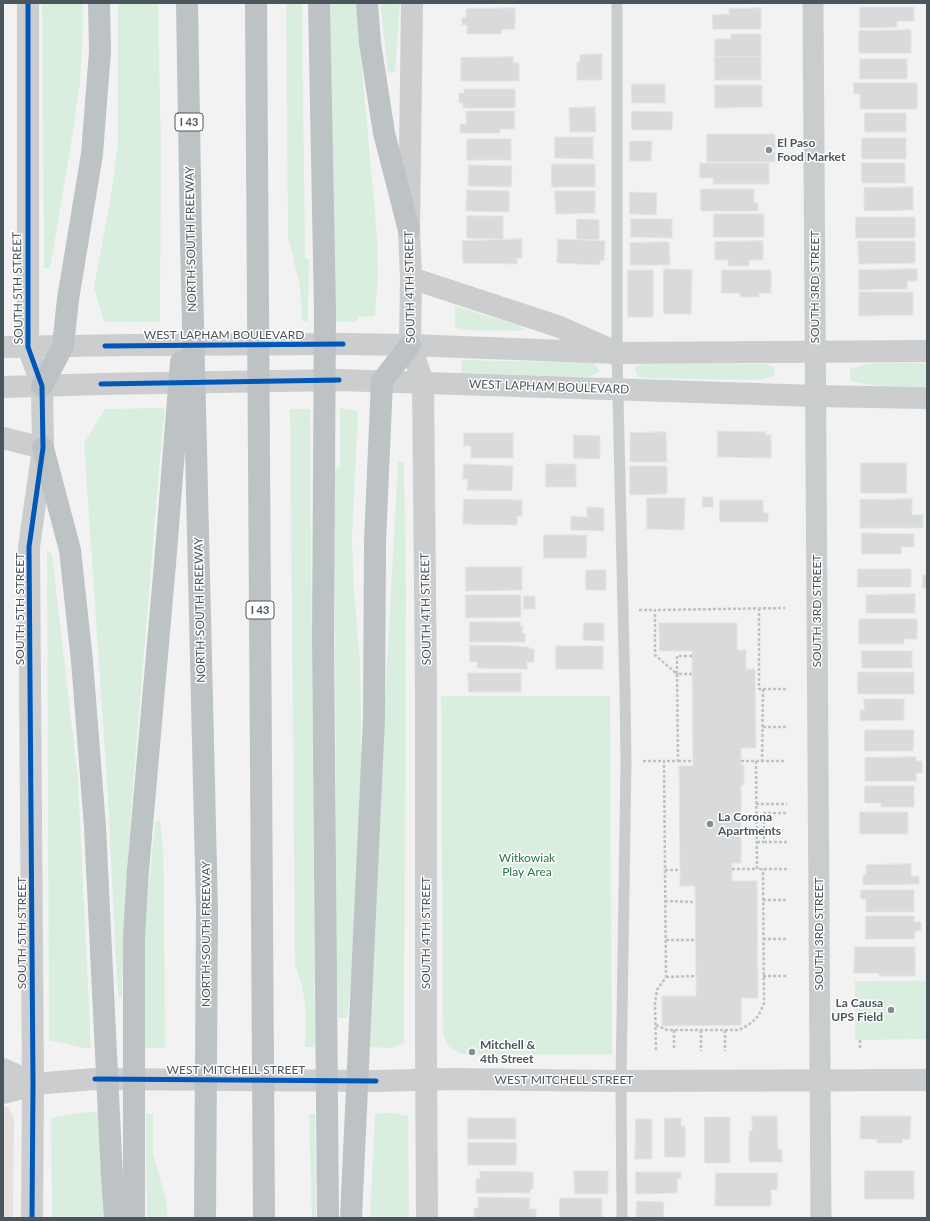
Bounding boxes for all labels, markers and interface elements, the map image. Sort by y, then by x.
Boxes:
road number: I 43 [175,113,203,131]
place label: El Paso Food Market [777,136,845,164]
marker: El Paso Food Market [764,145,774,155]
street label: NORTH-SOUTH FREEWAY [183,166,199,312]
street label: SOUTH 4TH STREET [402,231,418,343]
street label: SOUTH 3RD STREET [808,231,822,343]
street label: SOUTH 5TH STREET [10,232,26,344]
street label: WEST LAPHAM BOULEVARD [144,328,304,342]
street label: WEST LAPHAM BOULEVARD [469,377,629,397]
street label: NORTH-SOUTH FREEWAY [192,537,208,683]
street label: SOUTH 5TH STREET [13,553,27,665]
street label: SOUTH 4TH STREET [418,553,434,665]
street label: SOUTH 3RD STREET [810,555,824,667]
road number: I 43 [246,601,274,619]
place label: La Corona Apartments [718,810,781,838]
marker: La Corona Apartments [705,819,715,829]
park label: Witkowiak Play Area [499,851,555,879]
street label: NORTH-SOUTH FREEWAY [199,861,213,1007]
street label: SOUTH 5TH STREET [15,877,29,989]
street label: SOUTH 4TH STREET [419,877,433,989]
street label: SOUTH 3RD STREET [812,878,826,990]
place label: La Causa UPS Field [831,996,883,1024]
marker: La Causa UPS Field [886,1005,896,1015]
place label: Mitchell & 4th Street [480,1038,535,1066]
marker: Mitchell & 4th Street [467,1047,477,1057]
street label: WEST MITCHELL STREET [167,1063,305,1077]
street label: WEST MITCHELL STREET [495,1073,633,1087]

